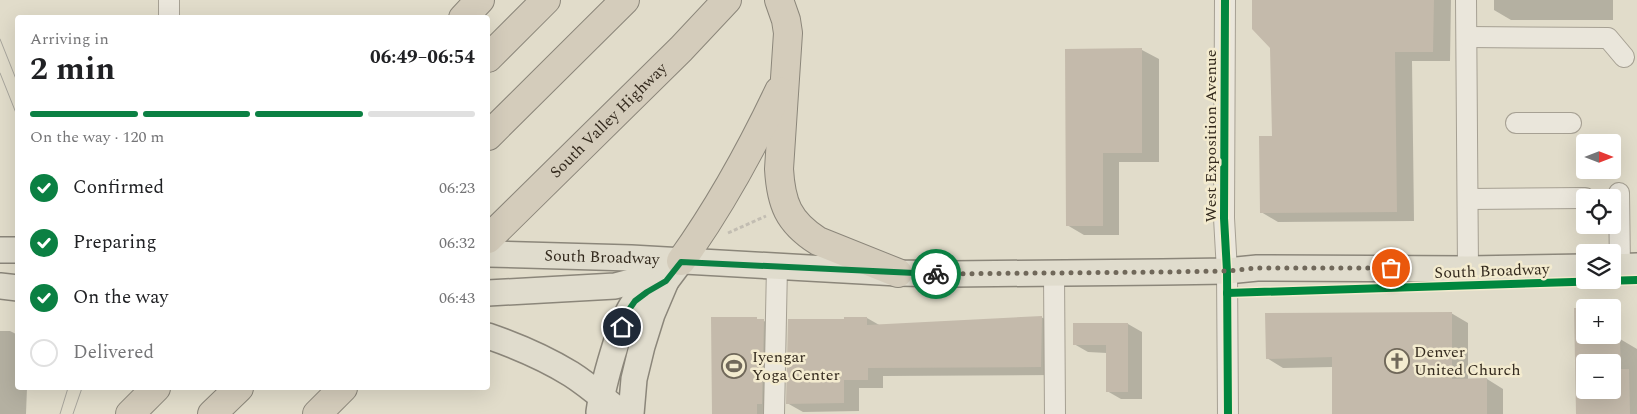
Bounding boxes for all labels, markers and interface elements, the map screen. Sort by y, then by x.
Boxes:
text: Arriving in [30,27,109,51]
text: 06:49–06:54 [370,43,475,72]
text: 2 min [30,45,115,94]
street label: West Exposition Avenue [1199,49,1223,223]
street label: South Valley Highway [544,56,673,184]
text: On the way · 120 m [30,125,164,149]
north arrow [1576,134,1621,179]
map controls [1576,134,1621,399]
text: Confirmed [73,173,164,202]
icon: check [30,174,58,202]
text: 06:23 [439,176,475,200]
button: locate [1576,189,1621,234]
text: Preparing [73,228,157,257]
icon: check [30,229,58,257]
text: 06:32 [439,231,475,255]
street label: South Broadway [544,244,662,272]
button: layers [1576,244,1621,289]
pin [1370,247,1412,289]
courier [911,249,961,299]
icon: bag [1377,254,1405,282]
street label: South Broadway [1434,257,1551,285]
icon: bike [922,260,950,288]
text: On the way [73,283,169,312]
icon: check [30,284,58,312]
text: 06:43 [439,286,475,310]
button: + [1576,299,1621,344]
pin [601,306,643,348]
icon: home [608,313,636,341]
text: Delivered [73,338,154,367]
place label: Denver United Church [1414,340,1520,382]
place label: Iyengar Yoga Center [752,345,840,387]
church icon: Denver United Church [1384,348,1410,374]
sports icon: Iyengar Yoga Center [721,353,747,379]
button: − [1576,354,1621,399]

